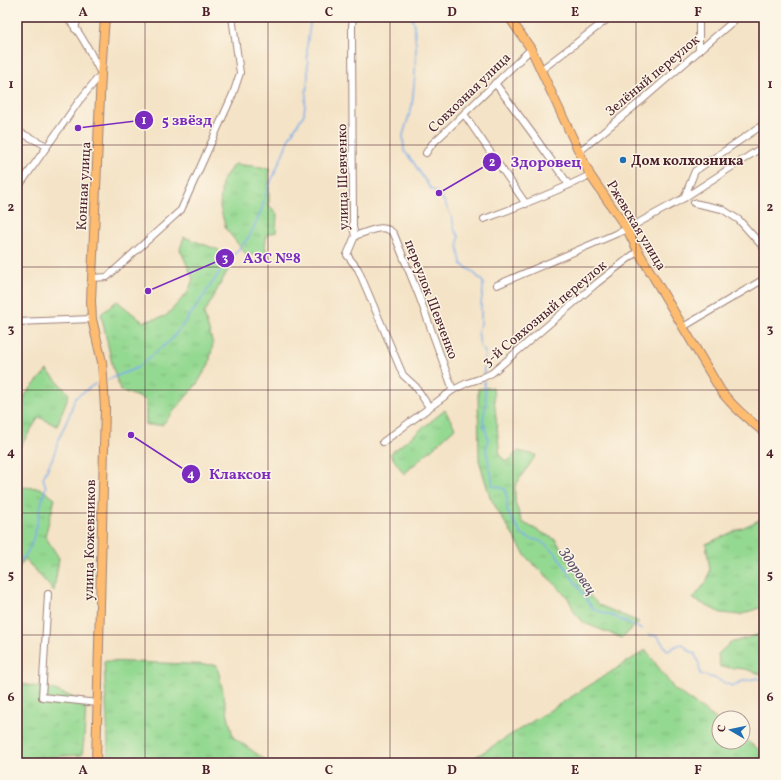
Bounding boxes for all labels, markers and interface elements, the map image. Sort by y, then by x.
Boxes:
text: A [78,4,88,22]
text: B [202,4,211,22]
text: C [325,4,333,22]
text: D [447,4,457,22]
text: E [571,4,579,22]
text: F [694,4,702,22]
street label: Зелёный переулок [602,31,705,121]
street label: Совхозная улица [425,49,516,137]
text: 1 [8,76,14,94]
text: 1 [767,76,773,94]
callout: 5 звёзд [134,106,220,133]
text: 5 звёзд [162,111,212,132]
text: 1 [142,113,147,129]
street label: улица Шевченко [333,124,354,230]
street label: Конная улица [73,141,96,231]
callout: Здоровец [482,148,589,175]
place label: Дом колхозника [631,152,744,171]
text: Здоровец [510,153,582,174]
text: 2 [489,155,495,171]
marker: Дом колхозника [618,155,628,165]
street label: Ржевская улица [601,177,670,274]
text: 2 [8,199,15,217]
text: 2 [767,199,774,217]
street label: переулок Шевченко [399,237,462,362]
callout: АЗС №8 [215,245,309,272]
text: АЗС №8 [243,249,301,270]
text: 3 [222,251,228,267]
street label: 3-й Совхозный переулок [479,256,612,372]
text: 3 [8,321,15,339]
text: 3 [767,321,774,339]
text: 4 [7,444,15,462]
text: 4 [766,444,774,462]
callout: Клаксон [181,461,279,488]
text: Клаксон [209,465,271,486]
text: 4 [187,467,195,483]
street label: улица Кожевников [80,479,101,601]
water label: Здоровец [552,543,601,600]
text: 5 [8,567,14,585]
text: 5 [767,567,773,585]
text: 6 [7,689,15,707]
text: 6 [766,689,774,707]
north arrow [711,710,751,750]
text: С [715,724,731,733]
text: A [78,762,88,780]
text: B [202,762,211,780]
text: C [325,762,333,780]
text: D [447,762,457,780]
text: E [571,762,579,780]
text: F [694,762,702,780]

